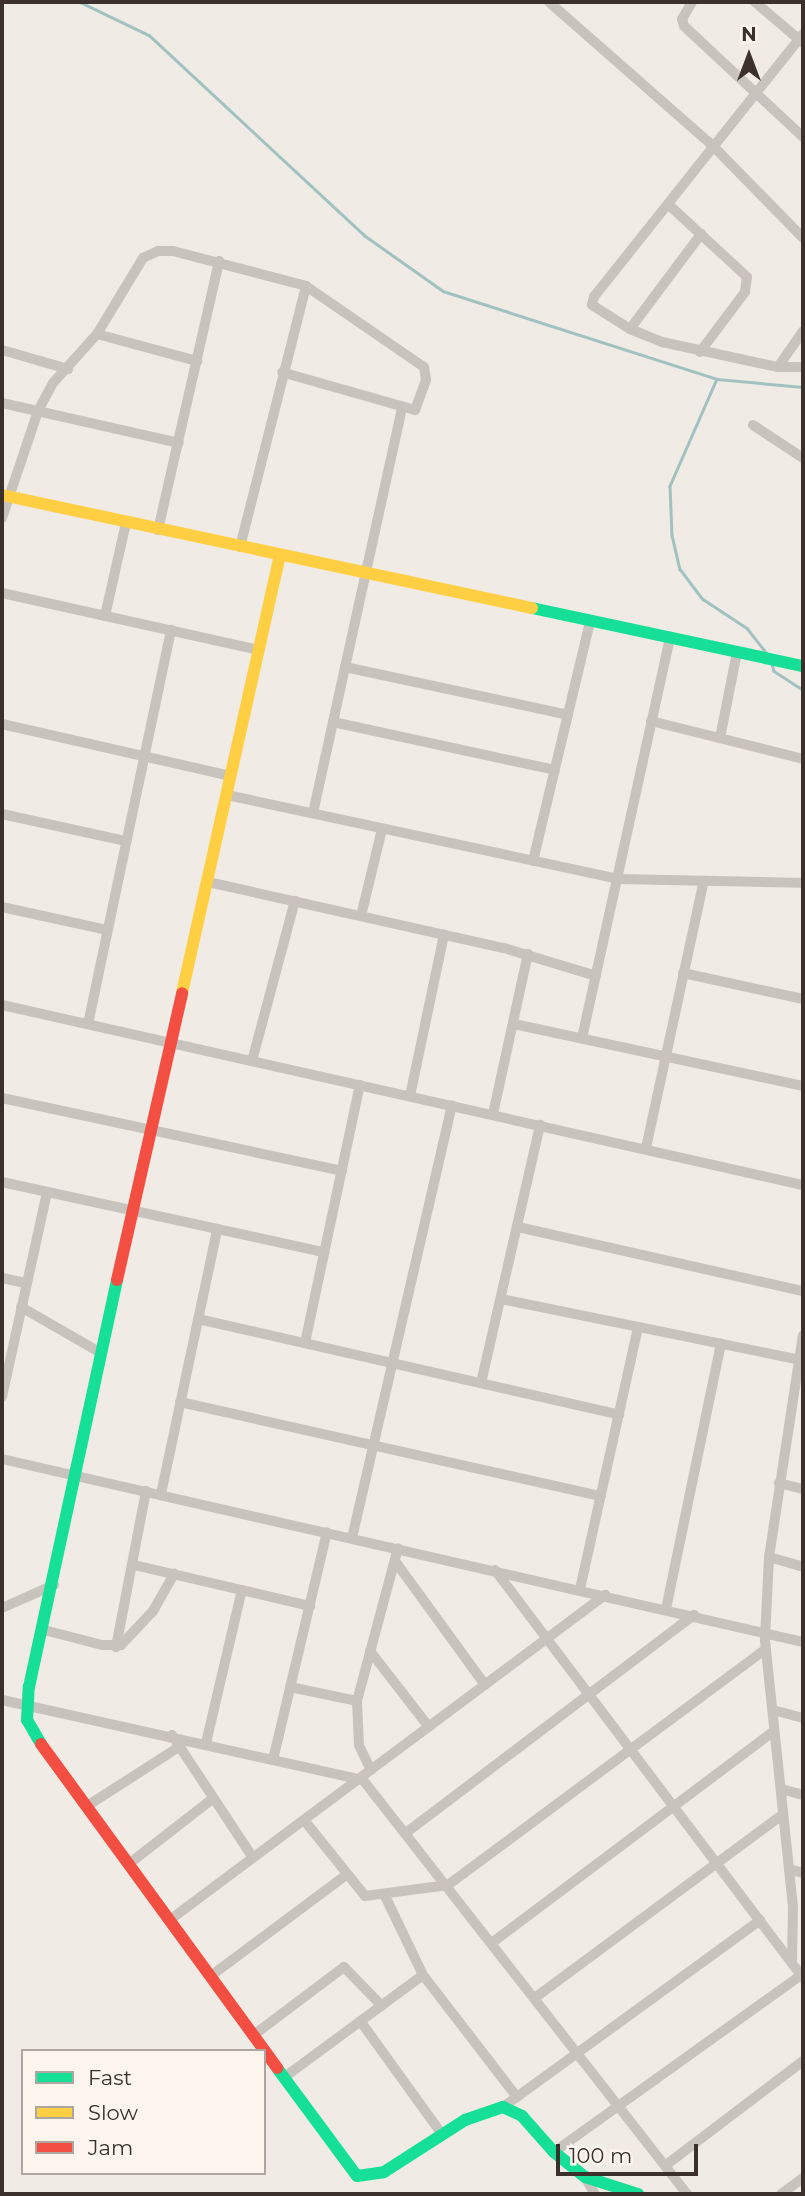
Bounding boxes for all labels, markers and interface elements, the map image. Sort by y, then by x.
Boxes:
north arrow [714,21,784,91]
text: N [741,23,757,46]
legend [21,2049,266,2175]
text: Fast [88,2065,132,2090]
text: Slow [88,2100,138,2125]
scale bar [560,2130,702,2174]
text: Jam [88,2135,133,2160]
text: 100 m [569,2143,632,2168]

